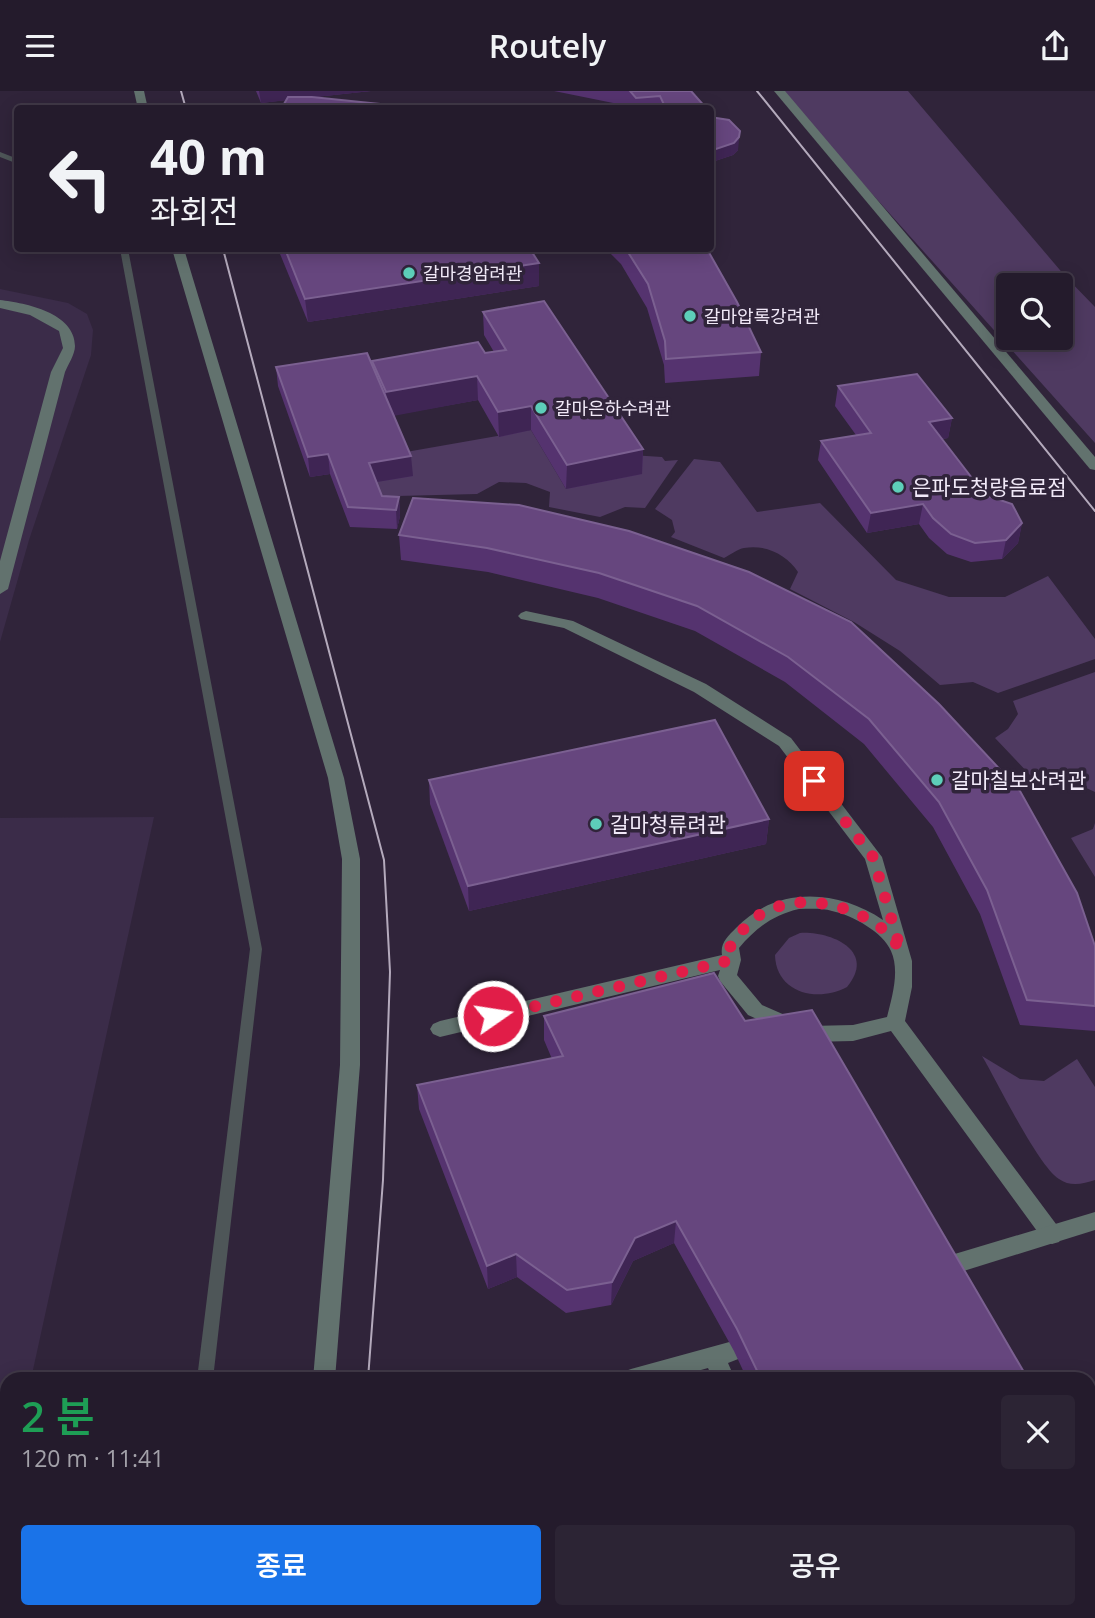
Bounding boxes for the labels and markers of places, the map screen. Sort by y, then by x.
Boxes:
place label: 갈마경암려관 [423,261,523,285]
marker: 갈마경암려관 [401,265,417,281]
place label: 갈마압록강려관 [704,304,820,328]
marker: 갈마압록강려관 [682,308,698,324]
place label: 갈마은하수려관 [555,396,671,420]
marker: 갈마은하수려관 [533,400,549,416]
place label: 은파도청량음료점 [912,473,1067,501]
marker: 은파도청량음료점 [890,479,906,495]
pin [784,751,844,811]
place label: 갈마칠보산려관 [951,766,1086,794]
marker: 갈마칠보산려관 [929,772,945,788]
place label: 갈마청류려관 [610,810,726,838]
marker: 갈마청류려관 [588,816,604,832]

